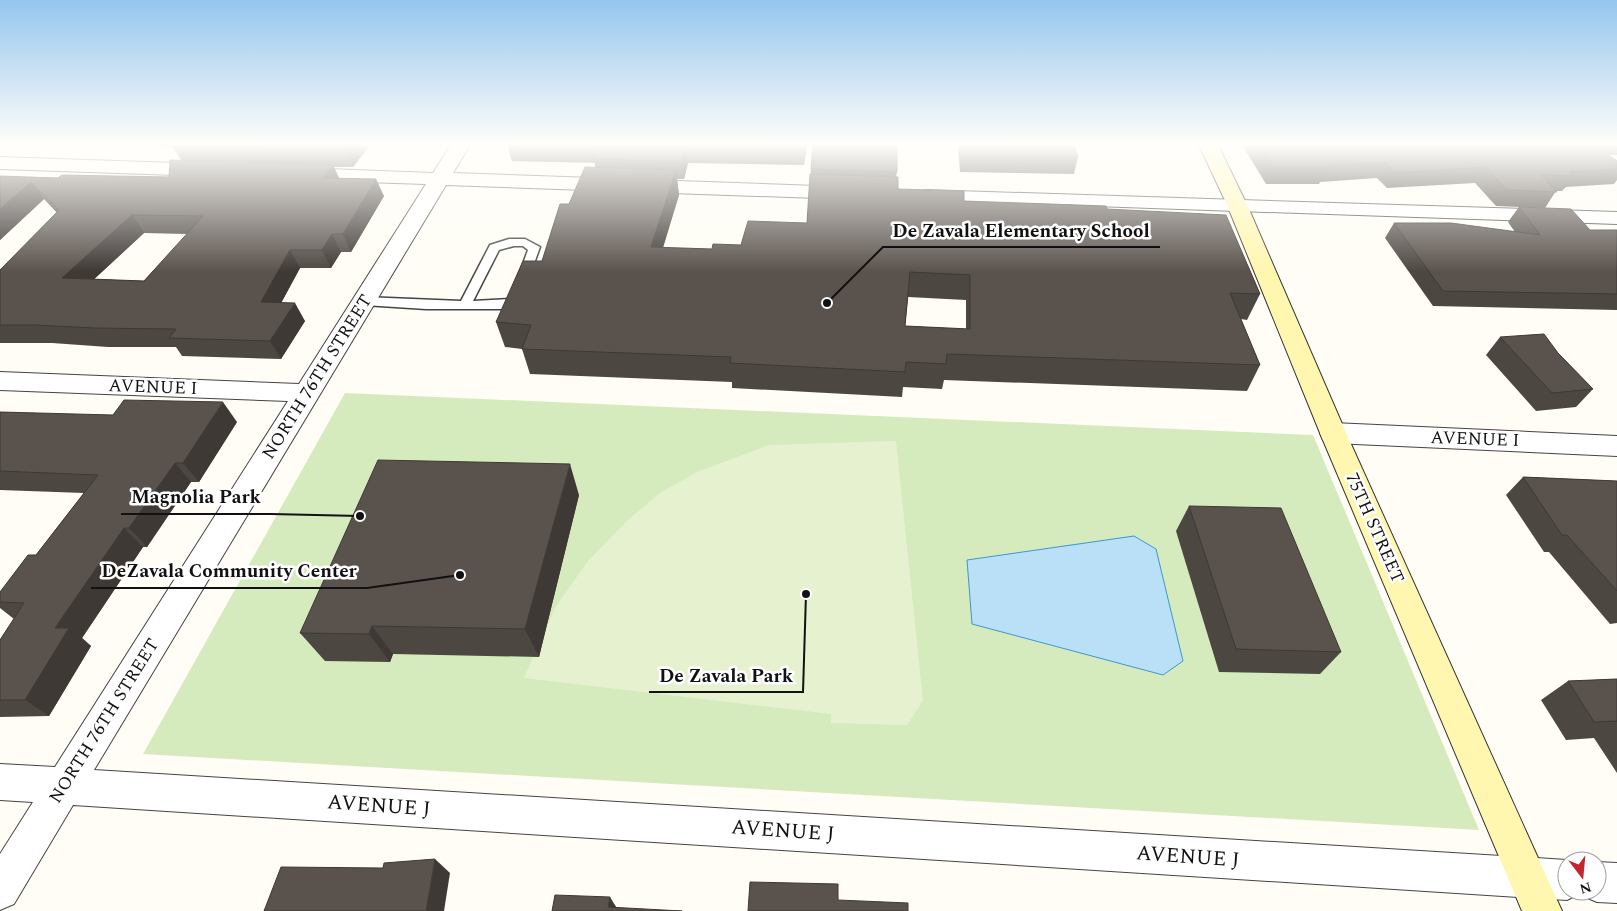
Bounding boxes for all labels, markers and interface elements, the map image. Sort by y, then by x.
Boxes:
callout: De Zavala Elementary School [883,213,1160,247]
text: De Zavala Elementary School [892,217,1150,246]
street label: NORTH 76TH STREET [255,289,379,465]
street label: AVENUE I [108,372,198,402]
street label: AVENUE I [1430,424,1520,454]
street label: 75TH STREET [1339,468,1411,588]
callout: Magnolia Park [121,480,271,514]
text: Magnolia Park [131,483,262,512]
callout: DeZavala Community Center [91,554,367,588]
text: DeZavala Community Center [101,557,358,586]
street label: NORTH 76TH STREET [42,633,166,809]
callout: De Zavala Park [649,658,803,692]
text: De Zavala Park [659,662,794,691]
street label: AVENUE J [326,786,432,826]
street label: AVENUE J [730,811,836,851]
street label: AVENUE J [1135,837,1241,877]
north arrow [1557,851,1607,901]
text: N [1577,876,1594,900]

